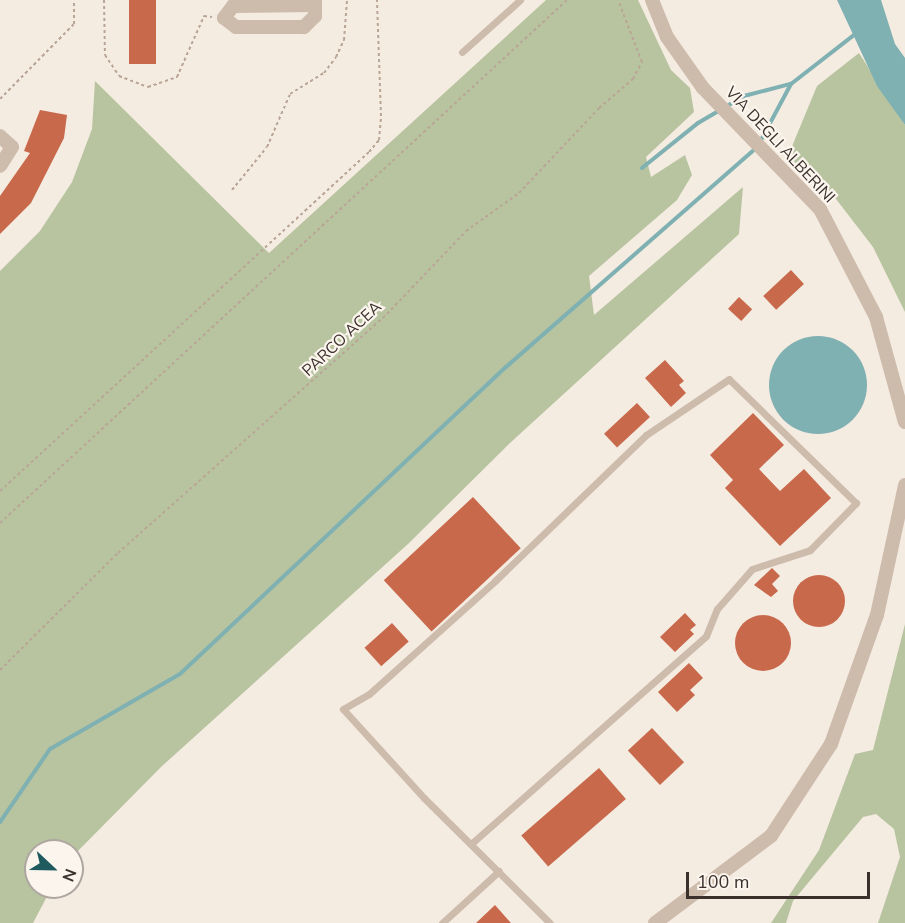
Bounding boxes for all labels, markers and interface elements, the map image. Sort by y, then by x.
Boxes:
street label: VIA DEGLI ALBERINI [721,83,839,207]
street label: PARCO ACEA [298,298,386,380]
north arrow [24,839,84,899]
scale bar [689,860,874,898]
text: N [56,865,81,885]
text: 100 m [697,870,749,894]

